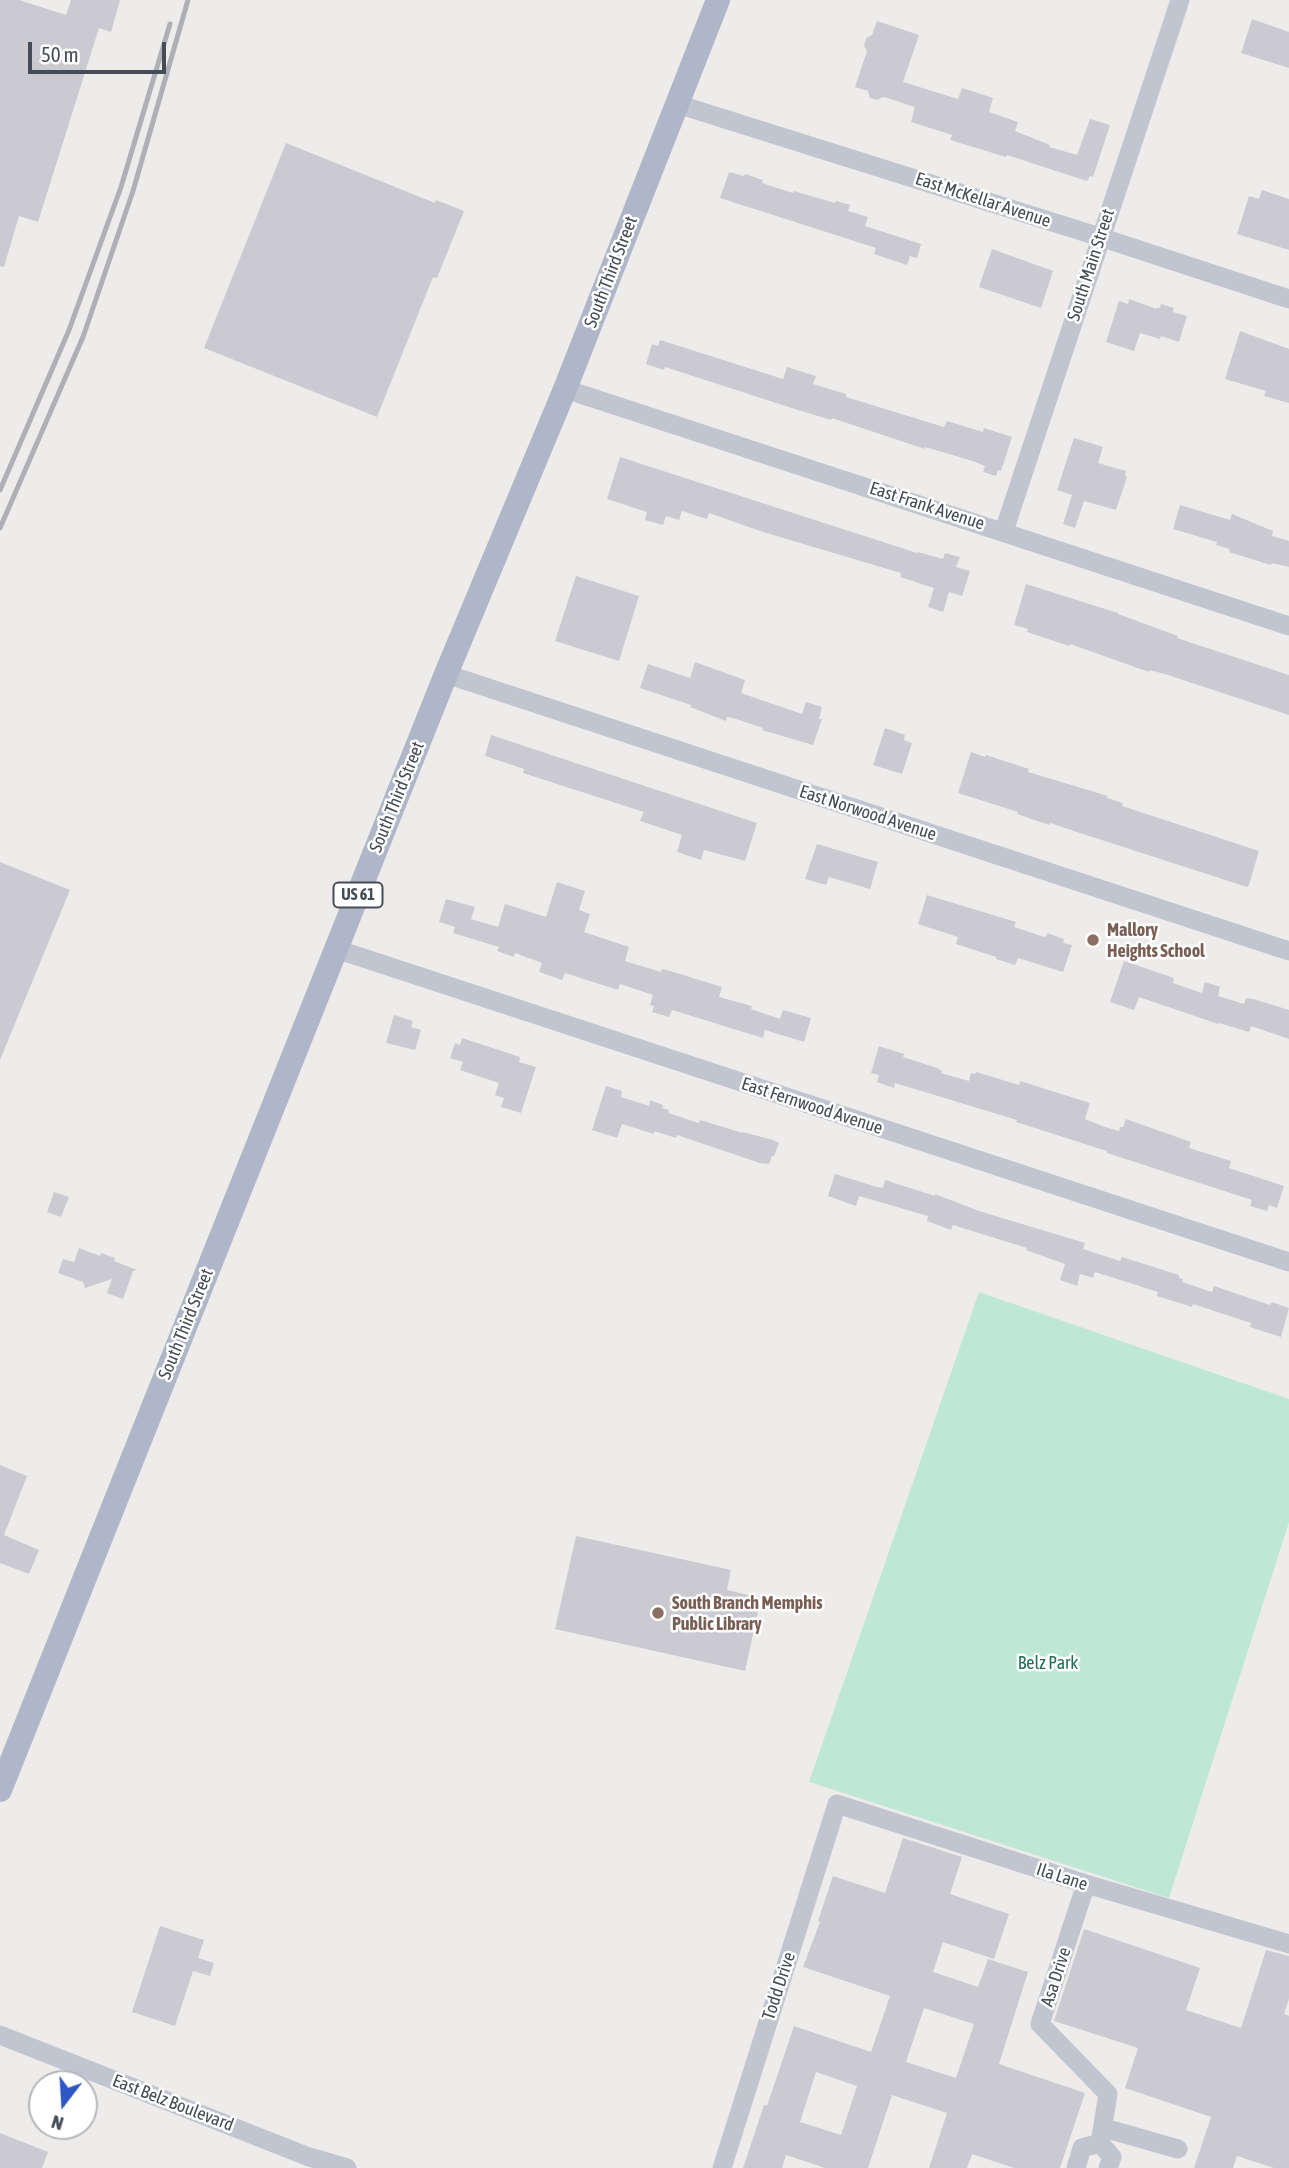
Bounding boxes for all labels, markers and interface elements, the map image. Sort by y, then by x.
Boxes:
scale bar [32,28,170,72]
text: 50 m [41,42,79,66]
street label: East McKellar Avenue [913,168,1053,232]
street label: South Main Street [1063,206,1119,324]
street label: South Third Street [580,213,642,331]
street label: East Frank Avenue [867,477,987,535]
street label: South Third Street [365,739,429,855]
street label: East Norwood Avenue [797,781,939,845]
road number: US 61 [334,882,382,908]
place label: Mallory Heights School [1107,919,1205,962]
marker: Mallory Heights School [1085,932,1101,948]
street label: East Fernwood Avenue [739,1073,885,1139]
street label: South Third Street [154,1266,218,1382]
place label: South Branch Memphis Public Library [672,1592,822,1634]
marker: South Branch Memphis Public Library [650,1605,666,1621]
park label: Belz Park [1018,1652,1078,1674]
street label: Ila Lane [1034,1859,1090,1895]
street label: Asa Drive [1036,1945,1076,2009]
street label: Todd Drive [758,1949,800,2023]
north arrow [28,2070,98,2140]
street label: East Belz Boulevard [109,2070,237,2136]
text: N [49,2111,66,2135]

